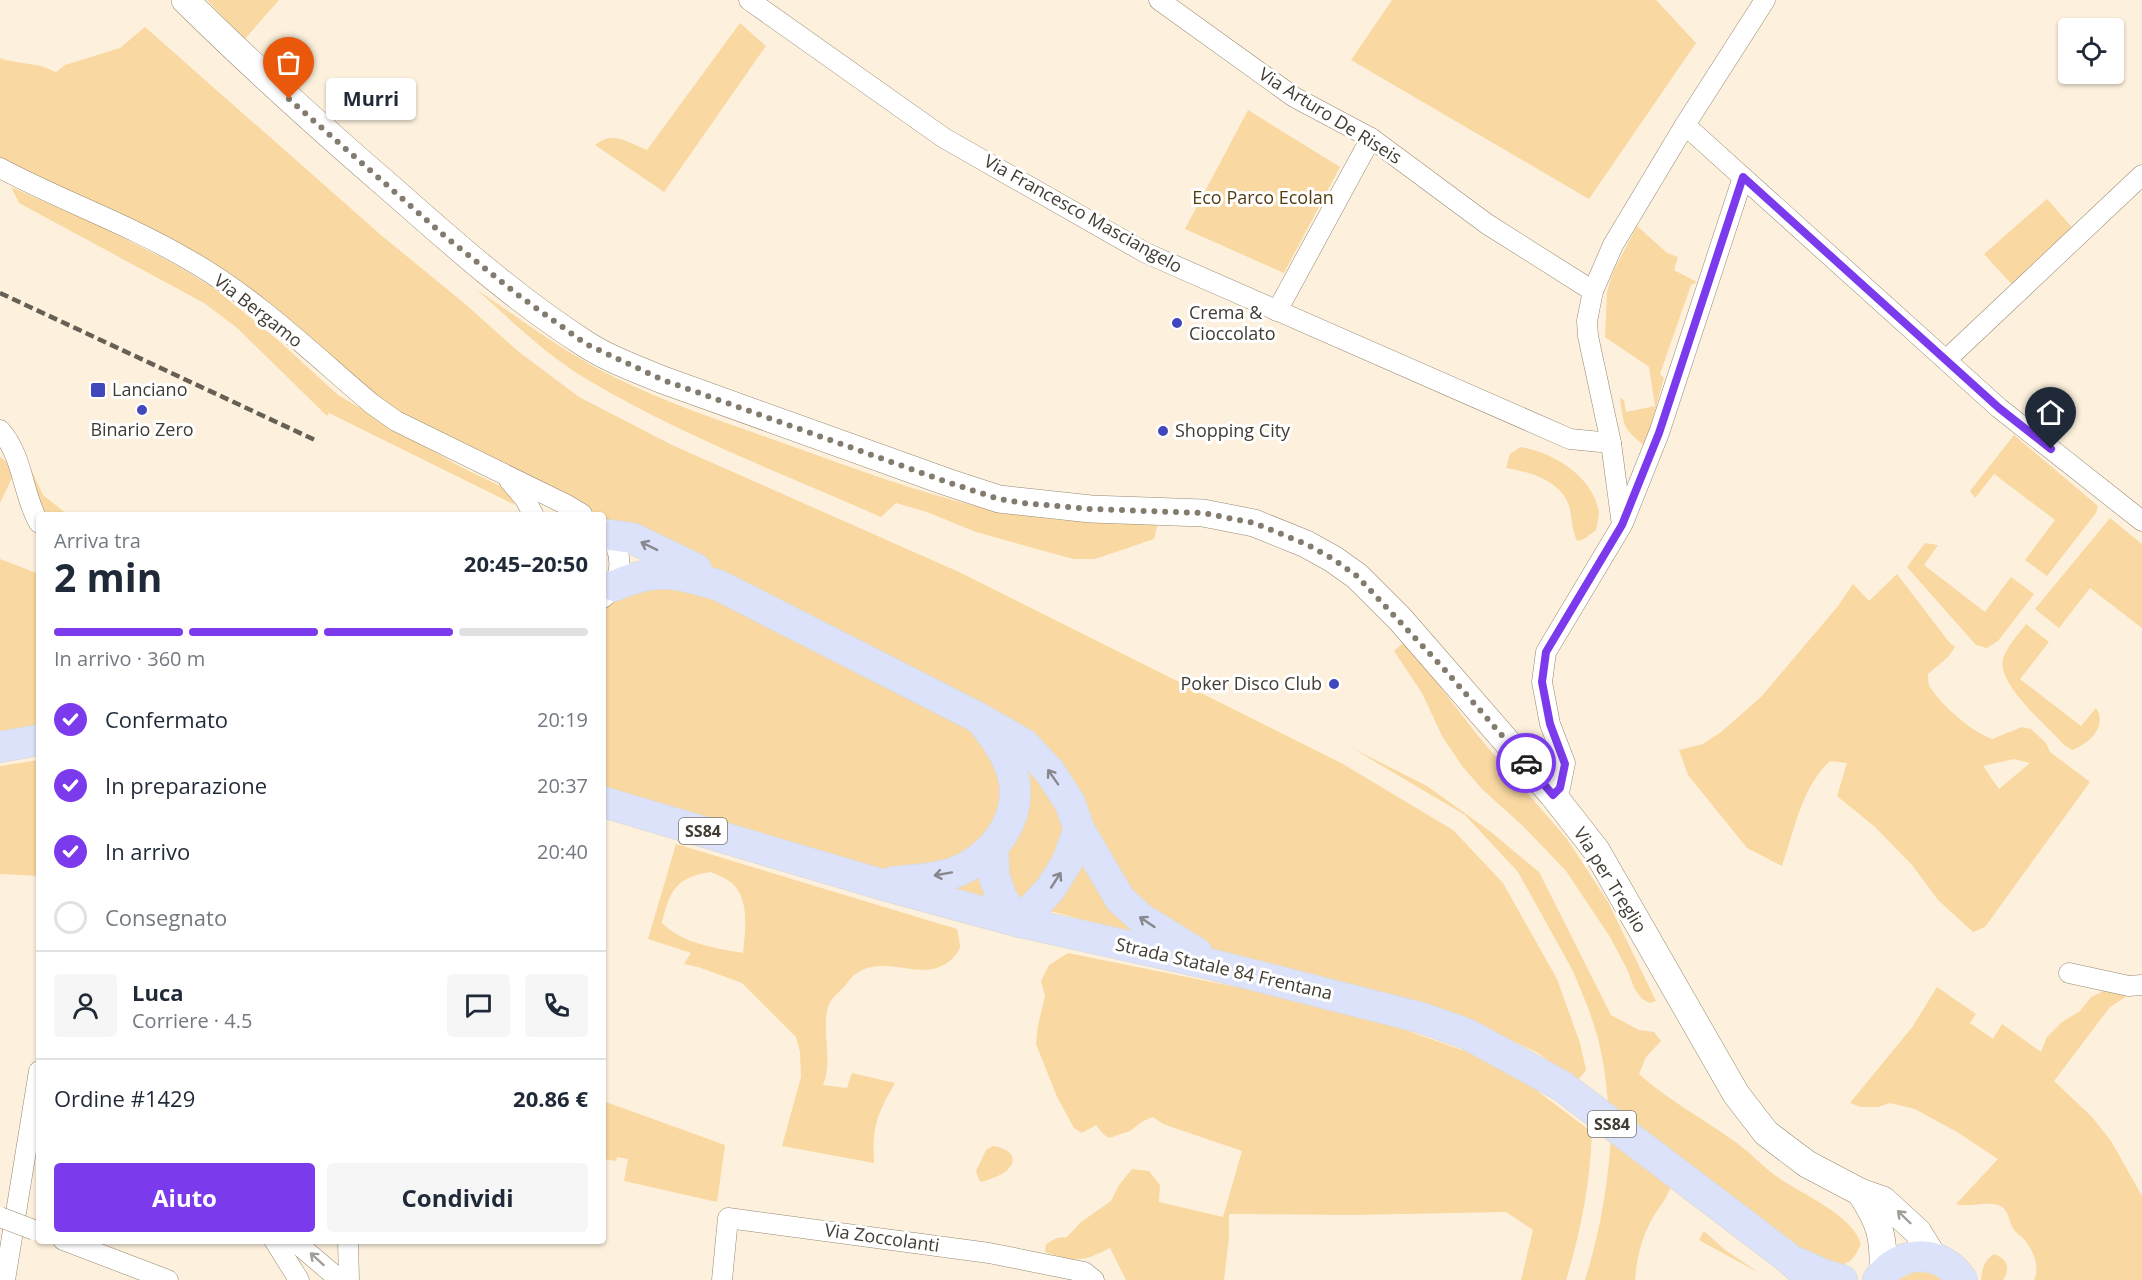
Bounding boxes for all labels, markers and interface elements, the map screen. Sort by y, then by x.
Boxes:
map controls [2058,18,2124,84]
button: locate [2058,18,2124,84]
pin [263,37,314,99]
icon: bag [272,46,305,79]
street label: Via Arturo De Riseis [1254,61,1407,169]
callout: Murri [325,78,415,120]
text: Murri [343,85,399,112]
street label: Via Francesco Masciangelo [980,148,1187,278]
park label: Eco Parco Ecolan [1192,185,1334,209]
street label: Via Bergamo [209,268,308,352]
place label: Crema & Cioccolato [1189,300,1276,345]
marker: Crema & Cioccolato [1170,316,1184,330]
place label: Lanciano [112,377,187,401]
marker: Lanciano [89,381,107,399]
pin [2025,387,2076,449]
icon: home [2034,396,2067,429]
marker: Binario Zero [135,403,149,417]
place label: Binario Zero [90,417,194,441]
place label: Shopping City [1175,418,1291,442]
marker: Shopping City [1156,424,1170,438]
text: Arriva tra [54,527,141,554]
one-way arrow [641,540,658,552]
text: 20:45–20:50 [464,548,588,578]
text: 2 min [54,550,162,603]
text: In arrivo · 360 m [54,645,205,672]
place label: Poker Disco Club [1181,671,1322,695]
marker: Poker Disco Club [1327,677,1341,691]
icon: check [54,703,87,736]
text: Confermato [105,704,228,734]
text: 20:19 [537,706,588,733]
courier [1496,733,1556,793]
icon: car [1510,747,1543,780]
icon: check [54,769,87,802]
text: In preparazione [105,770,267,800]
one-way arrow [1047,770,1059,786]
text: 20:37 [537,772,588,799]
road number: SS84 [679,818,727,844]
street label: Via per Treglio [1569,822,1653,937]
icon: check [54,835,87,868]
text: In arrivo [105,836,190,866]
text: 20:40 [537,838,588,865]
one-way arrow [933,869,953,880]
one-way arrow [1050,872,1062,889]
text: Consegnato [105,902,227,932]
one-way arrow [1139,916,1155,928]
street label: Strada Statale 84 Frentana [1113,931,1335,1005]
button: person [54,974,117,1037]
button: chat [447,974,510,1037]
button: phone [525,974,588,1037]
text: Luca [132,977,184,1007]
text: Corriere · 4.5 [132,1007,252,1034]
text: Ordine #1429 [54,1083,195,1113]
text: 20.86 € [513,1083,588,1113]
road number: SS84 [1588,1111,1636,1137]
button: Aiuto [54,1163,315,1232]
button: Condividi [327,1163,588,1232]
one-way arrow [1896,1210,1911,1225]
street label: Via Zoccolanti [823,1217,941,1257]
one-way arrow [310,1252,325,1266]

